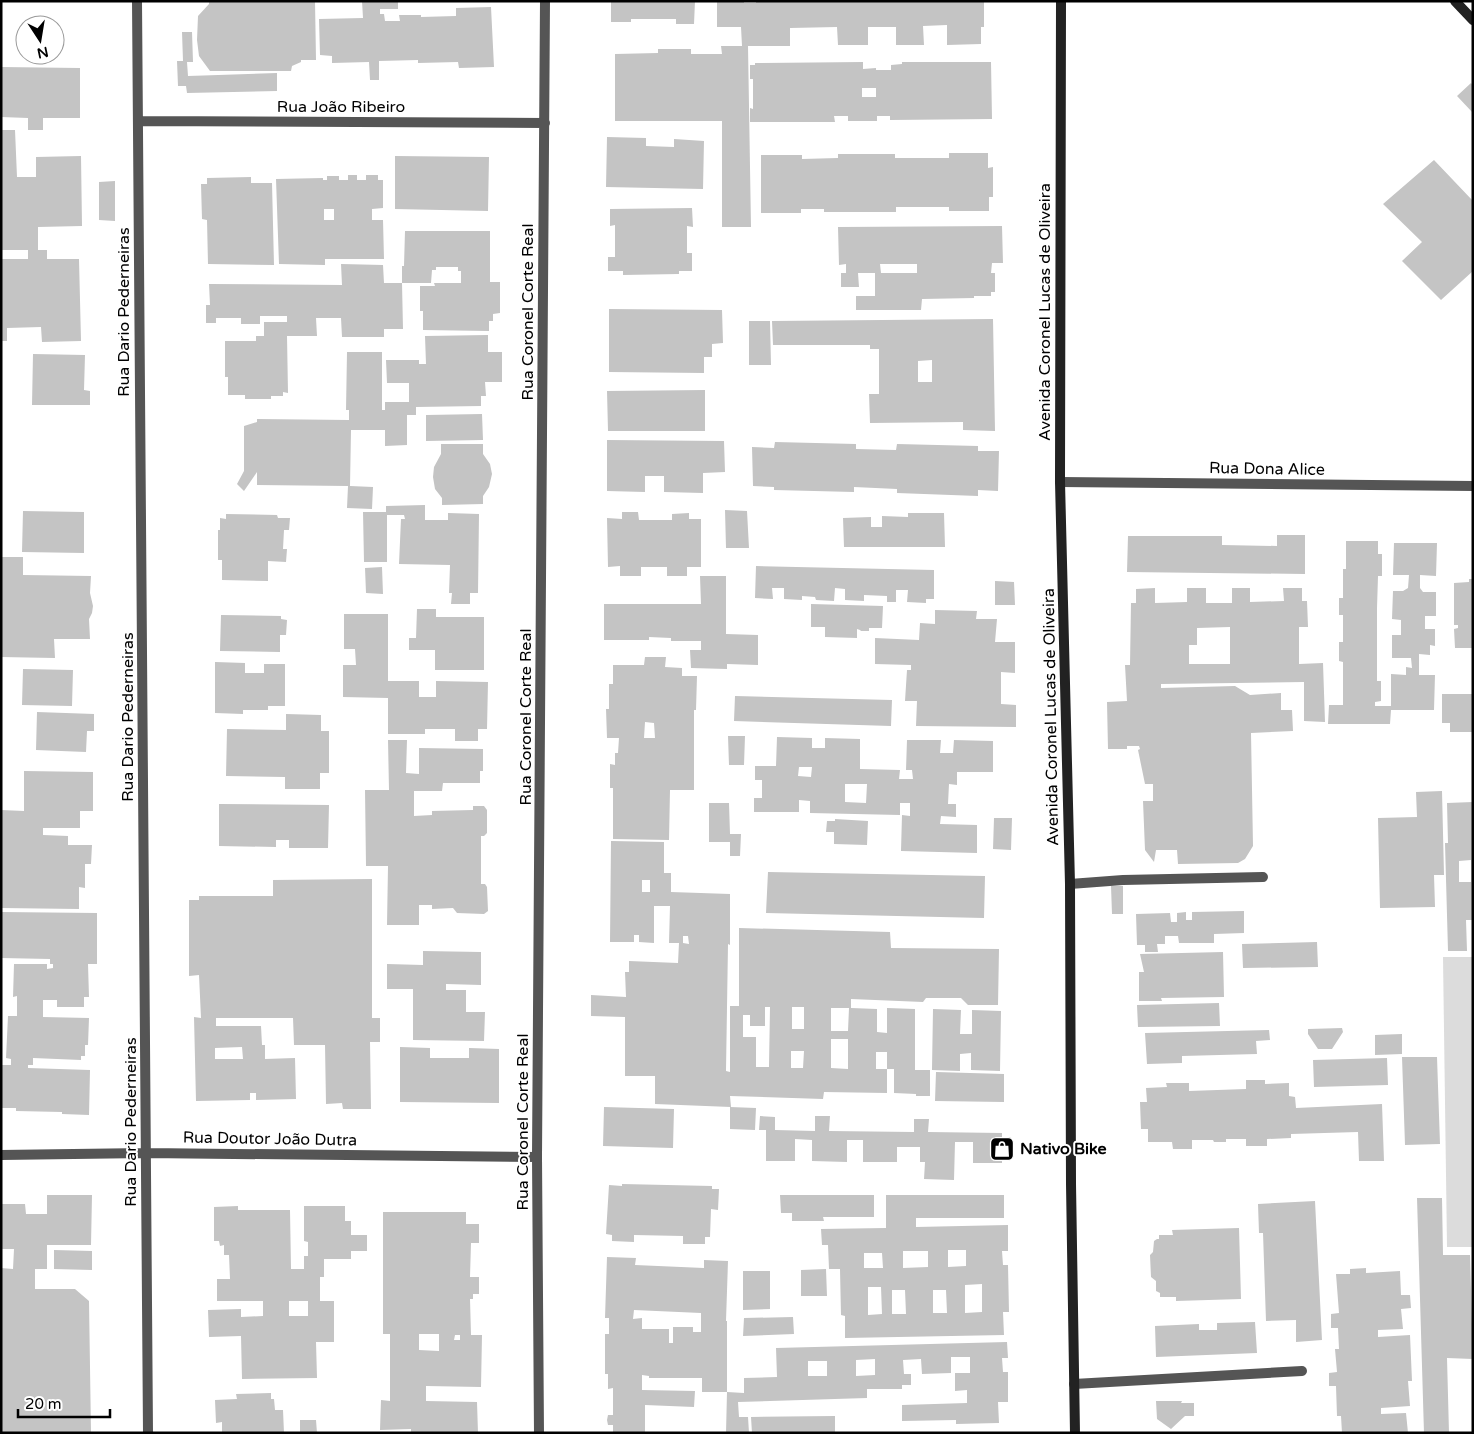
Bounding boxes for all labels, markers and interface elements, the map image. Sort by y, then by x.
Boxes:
north arrow [15,15,65,65]
text: N [35,43,50,62]
street label: Rua João Ribeiro [277,97,405,117]
street label: Avenida Coronel Lucas de Oliveira [1035,183,1055,441]
street label: Rua Coronel Corte Real [518,224,538,400]
street label: Rua Dario Pederneiras [114,227,134,397]
street label: Rua Dona Alice [1209,458,1325,480]
street label: Avenida Coronel Lucas de Oliveira [1039,588,1063,846]
street label: Rua Coronel Corte Real [516,629,536,805]
street label: Rua Dario Pederneiras [118,632,138,802]
street label: Rua Coronel Corte Real [513,1034,533,1210]
street label: Rua Dario Pederneiras [121,1037,141,1207]
street label: Rua Doutor João Dutra [183,1127,357,1151]
shop icon: Nativo Bike [989,1136,1015,1162]
place label: Nativo Bike [1020,1139,1107,1159]
scale bar [18,1386,110,1418]
text: 20 m [25,1395,62,1413]

